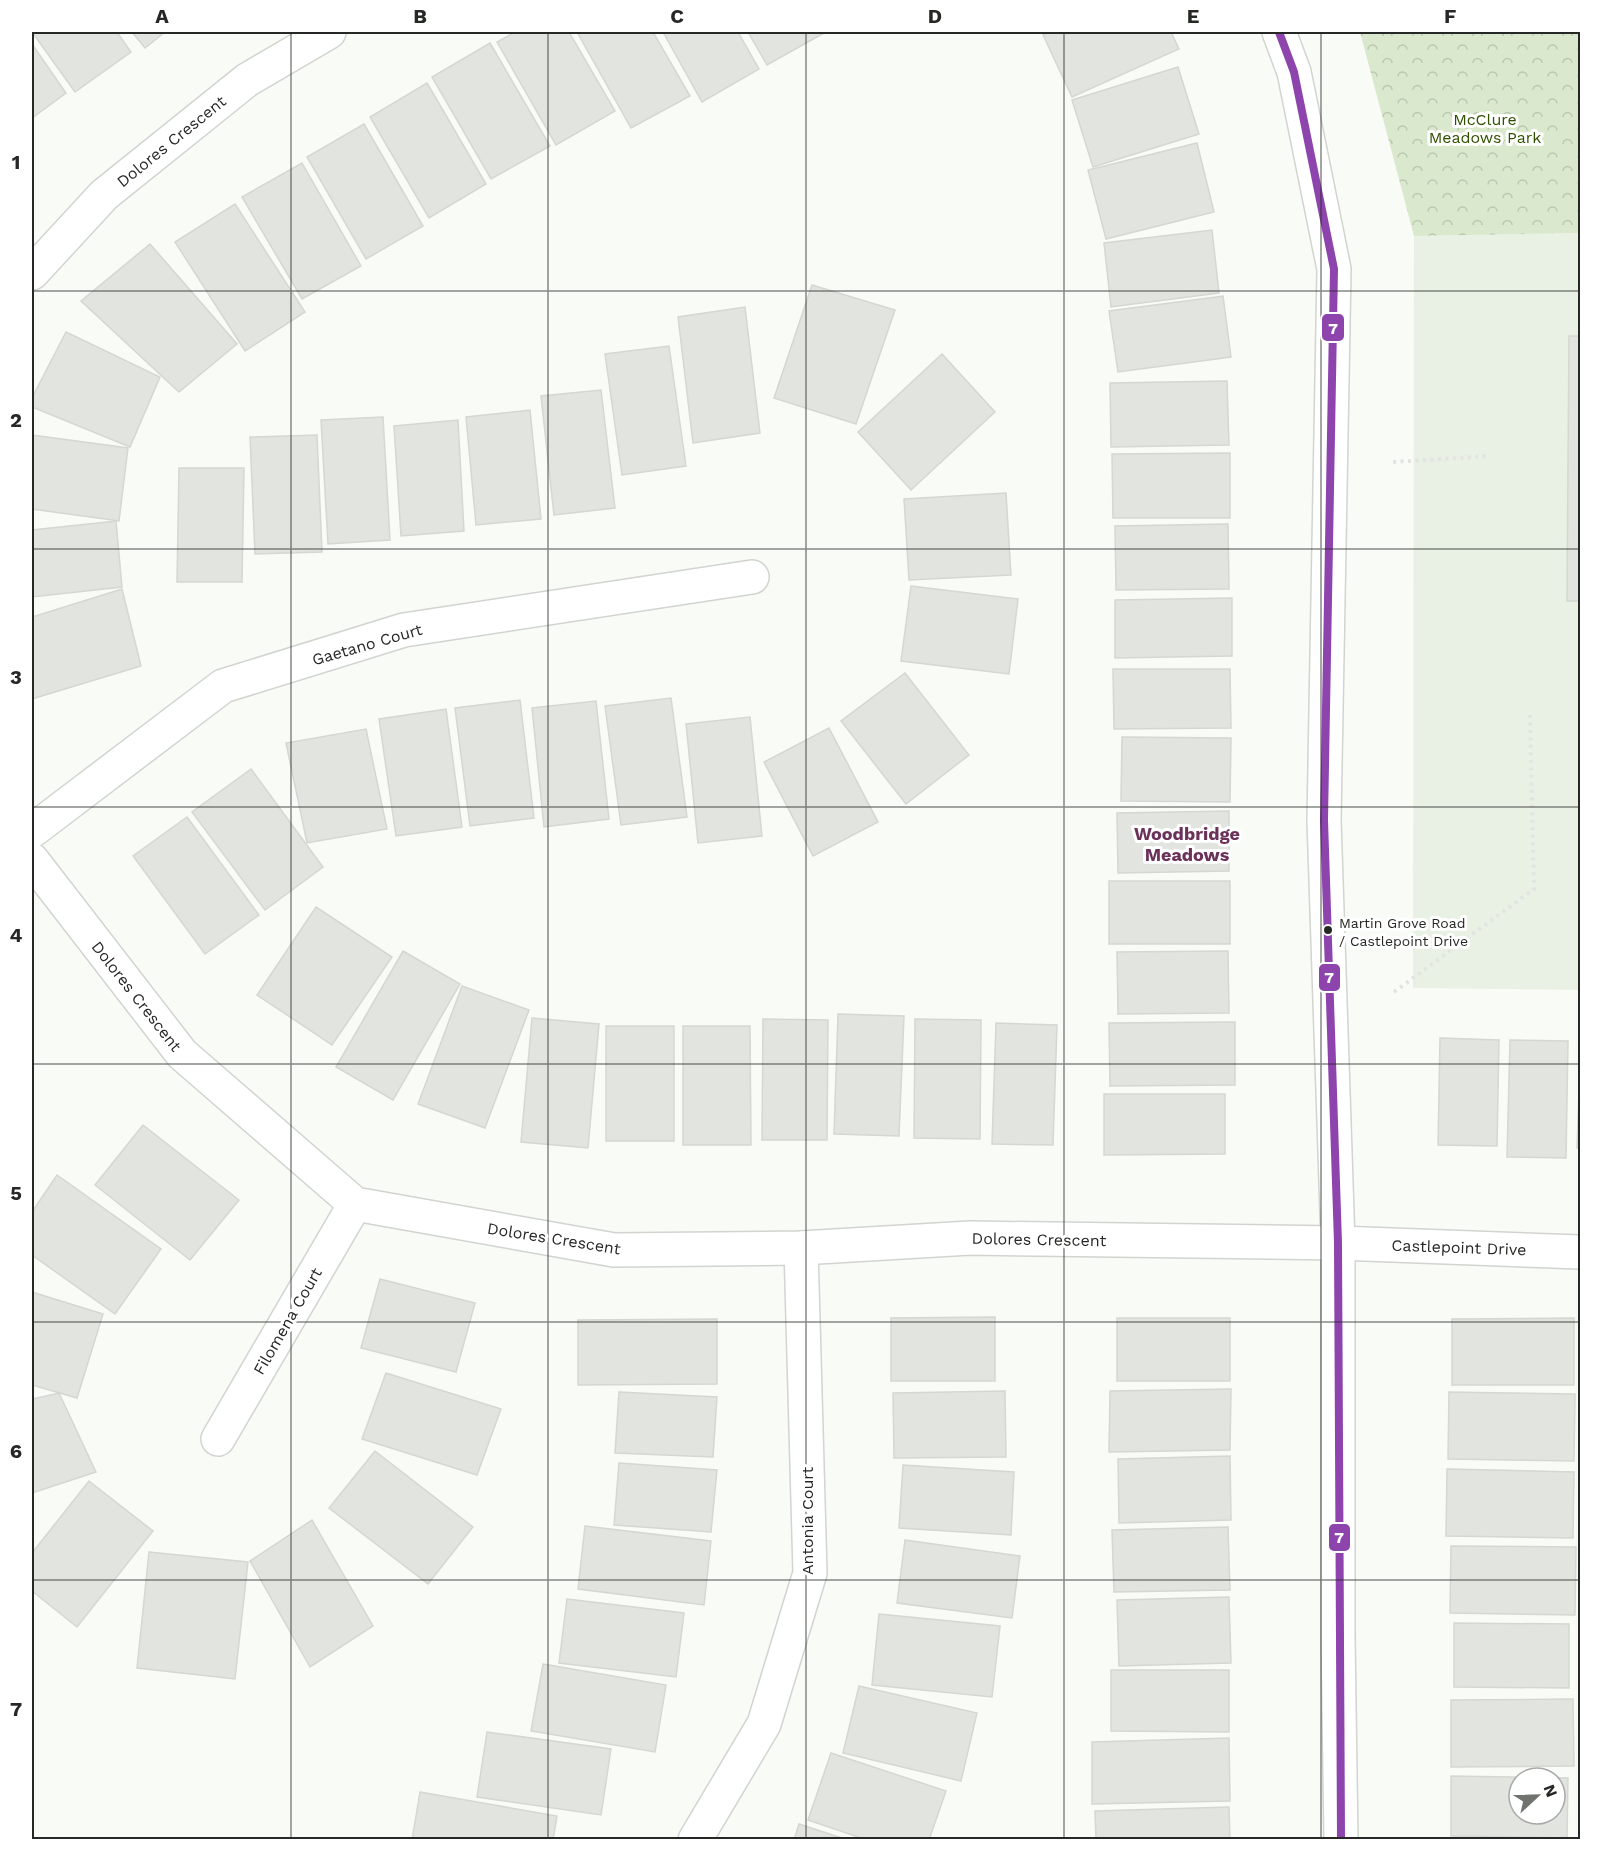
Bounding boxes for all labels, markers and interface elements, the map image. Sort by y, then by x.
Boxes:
text: A [155,4,169,28]
text: B [413,4,427,28]
text: C [670,4,684,28]
text: D [928,4,942,28]
text: E [1187,4,1199,28]
text: F [1444,4,1456,28]
street label: Dolores Crescent [113,91,230,191]
park label: McClure Meadows Park [1429,110,1541,147]
text: 1 [12,150,20,174]
line badge: 7 [1321,313,1345,342]
text: 7 [1328,319,1338,338]
text: 2 [10,408,22,432]
street label: Gaetano Court [310,620,425,669]
text: 3 [10,665,22,689]
district label: Woodbridge Meadows [1134,823,1240,865]
place label: Martin Grove Road / Castlepoint Drive [1339,915,1468,949]
text: 4 [10,923,23,947]
marker: Martin Grove Road / Castlepoint Drive [1322,924,1334,936]
street label: Dolores Crescent [88,937,186,1055]
line badge: 7 [1318,963,1341,992]
text: 7 [1324,968,1334,987]
text: 5 [10,1181,22,1205]
street label: Dolores Crescent [486,1219,622,1258]
street label: Dolores Crescent [972,1229,1107,1250]
street label: Castlepoint Drive [1391,1236,1527,1259]
street label: Filomena Court [249,1264,326,1378]
text: 6 [10,1439,22,1463]
street label: Antonia Court [798,1467,817,1575]
line badge: 7 [1328,1523,1351,1552]
text: 7 [1334,1528,1344,1547]
text: 7 [10,1697,22,1721]
north arrow [1507,1766,1567,1826]
text: N [1539,1782,1561,1800]

